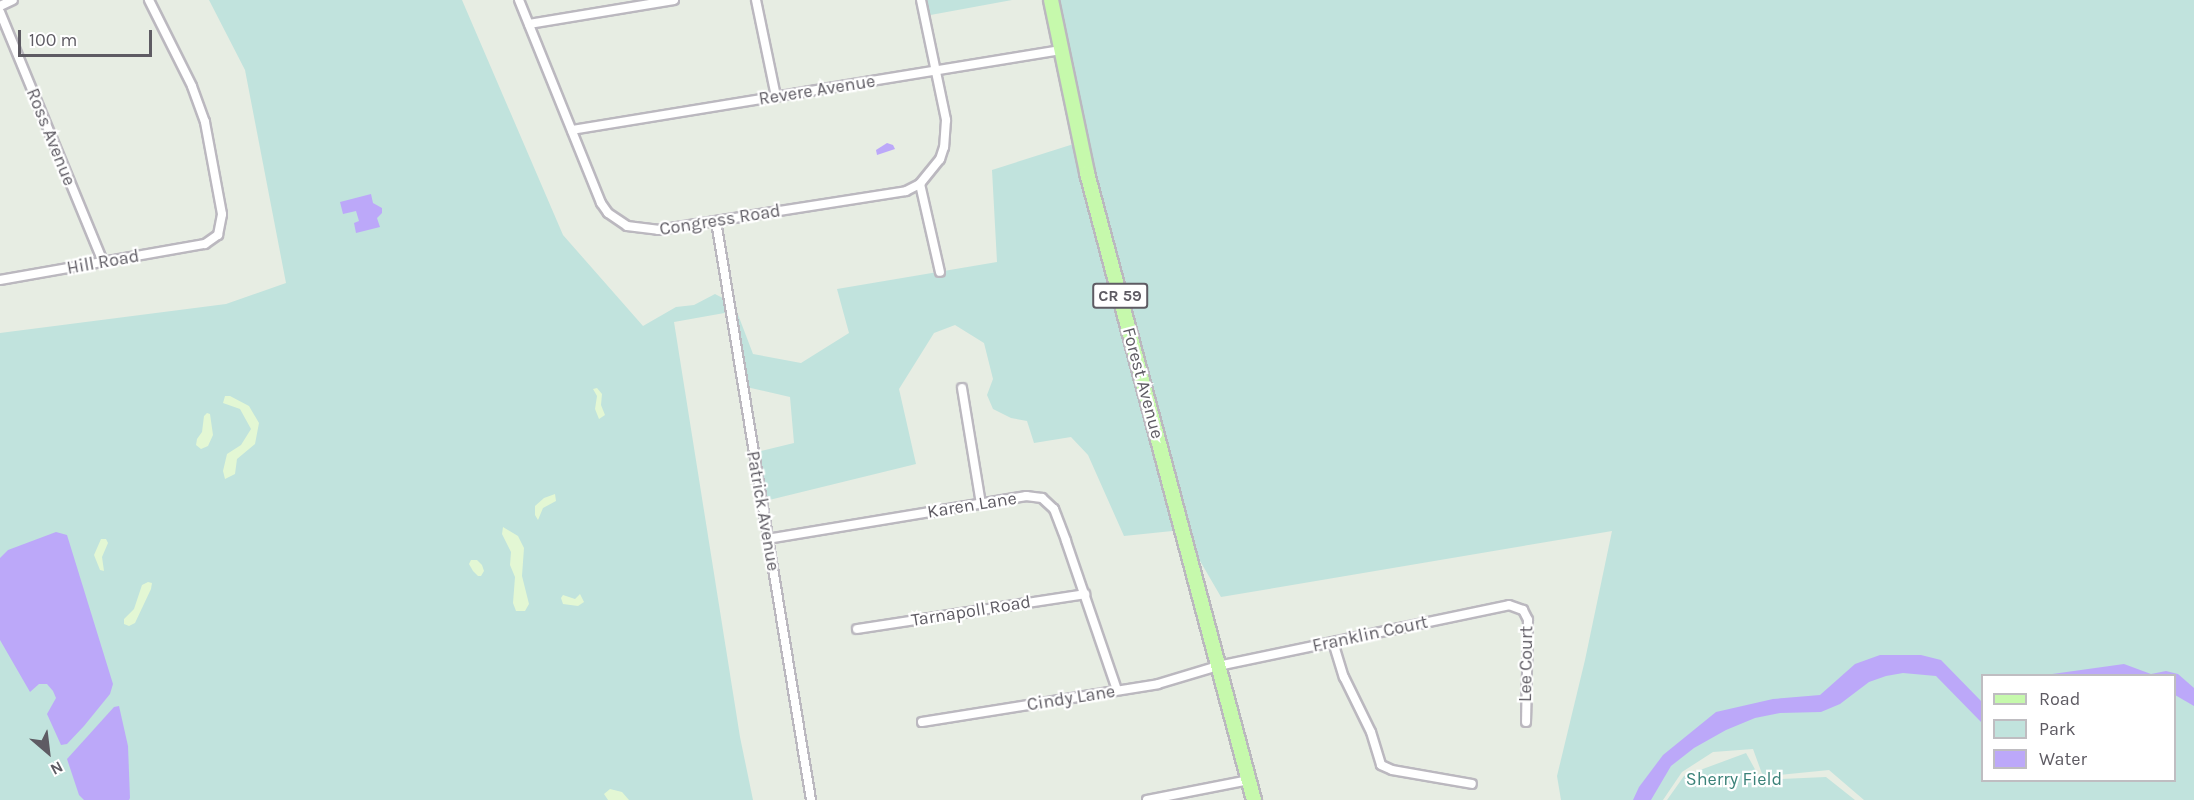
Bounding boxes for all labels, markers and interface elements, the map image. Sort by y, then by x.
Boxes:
scale bar [21,18,154,56]
text: 100 m [29,29,77,51]
street label: Revere Avenue [757,70,877,110]
street label: Ross Avenue [22,85,80,189]
street label: Congress Road [658,200,782,240]
street label: Hill Road [65,245,141,279]
road number: CR 59 [1092,283,1148,309]
street label: Forest Avenue [1118,325,1168,441]
street label: Patrick Avenue [742,449,784,573]
street label: Karen Lane [926,487,1018,523]
street label: Tarnapoll Road [910,591,1032,631]
street label: Franklin Court [1310,611,1430,657]
street label: Lee Court [1515,626,1537,702]
legend [1981,674,2176,782]
street label: Cindy Lane [1025,680,1117,716]
text: Road [2039,688,2080,710]
text: Park [2039,718,2076,740]
north arrow [18,722,78,782]
text: Water [2039,748,2087,770]
text: N [47,757,66,779]
park label: Sherry Field [1686,768,1782,790]

